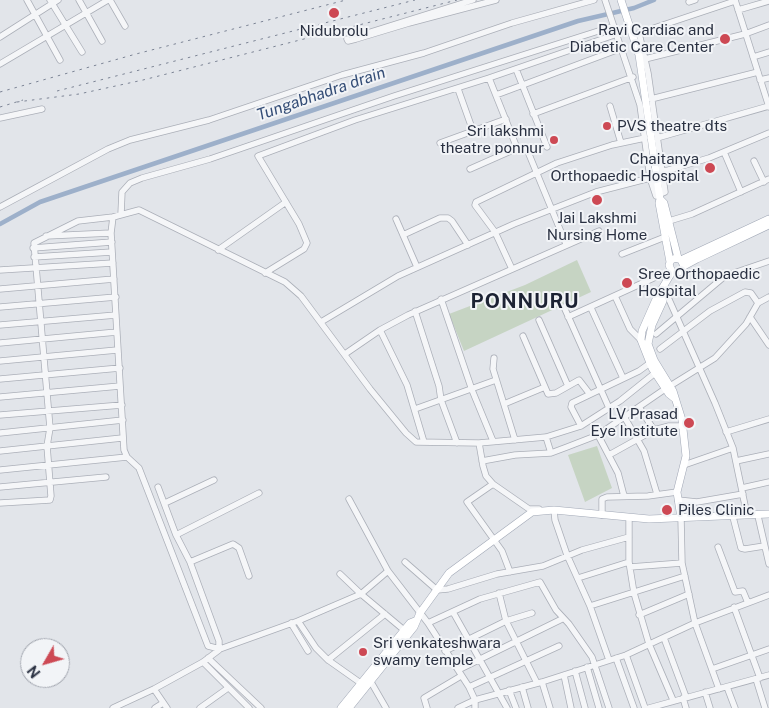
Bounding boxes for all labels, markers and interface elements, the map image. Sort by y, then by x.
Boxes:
marker: Nidubrolu [327,6,341,20]
place label: Ravi Cardiac and Diabetic Care Center [570,21,714,56]
place label: Nidubrolu [300,22,368,40]
marker: Ravi Cardiac and Diabetic Care Center [718,32,732,46]
water label: Tungabhadra drain [254,63,388,125]
place label: PVS theatre dts [617,117,727,135]
marker: PVS theatre dts [601,120,613,132]
place label: Sri lakshmi theatre ponnur [440,122,544,157]
marker: Sri lakshmi theatre ponnur [548,134,560,146]
place label: Chaitanya Orthopaedic Hospital [551,150,699,185]
marker: Chaitanya Orthopaedic Hospital [703,161,717,175]
marker: Jai Lakshmi Nursing Home [590,193,604,207]
place label: Jai Lakshmi Nursing Home [547,209,647,244]
place label: Sree Orthopaedic Hospital [638,265,760,300]
marker: Sree Orthopaedic Hospital [620,276,634,290]
district label: PONNURU [470,290,580,314]
place label: LV Prasad Eye Institute [591,405,678,440]
marker: LV Prasad Eye Institute [682,416,696,430]
place label: Piles Clinic [678,501,754,519]
marker: Piles Clinic [660,503,674,517]
place label: Sri venkateshwara swamy temple [373,634,501,669]
north arrow [20,638,70,688]
marker: Sri venkateshwara swamy temple [357,646,369,658]
text: N [24,662,44,681]

